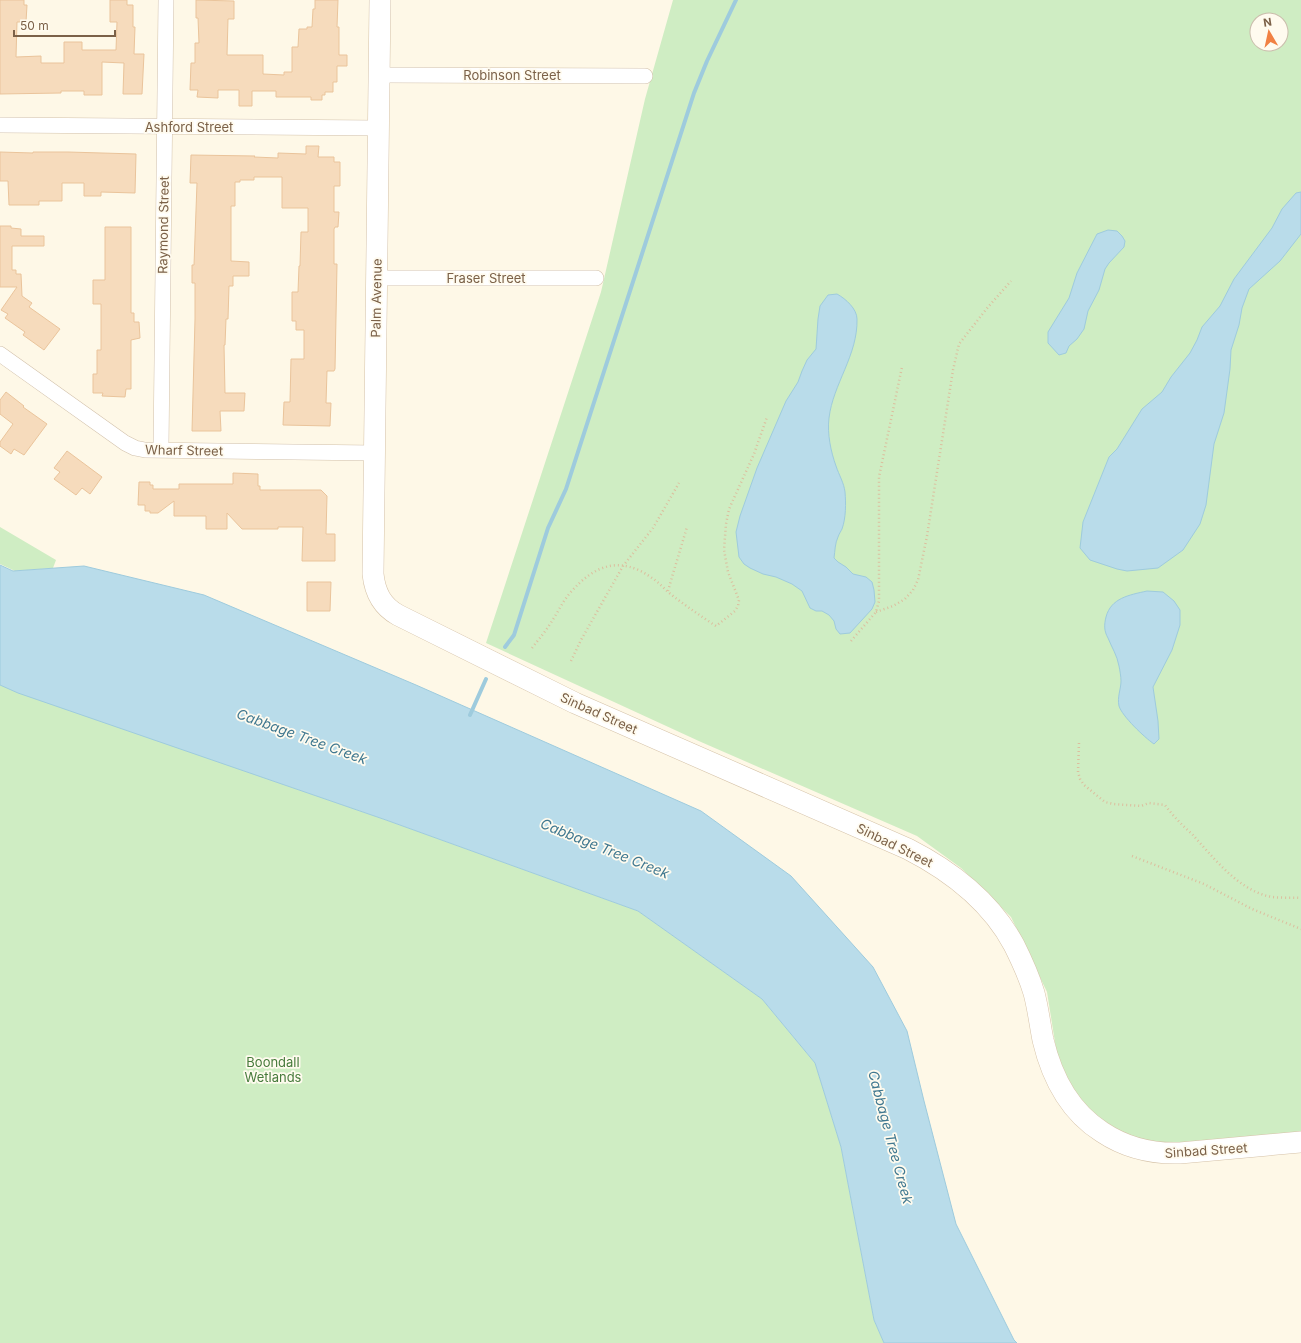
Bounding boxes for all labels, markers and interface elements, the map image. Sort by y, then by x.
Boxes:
scale bar [14,12,115,38]
north arrow [1249,12,1289,52]
text: N [1262,15,1273,30]
text: 50 m [20,18,49,33]
street label: Robinson Street [463,67,561,83]
street label: Ashford Street [145,119,233,135]
street label: Raymond Street [154,176,172,274]
street label: Palm Avenue [367,258,385,338]
street label: Fraser Street [446,270,526,286]
street label: Wharf Street [145,441,223,459]
street label: Sinbad Street [558,689,640,737]
water label: Cabbage Tree Creek [234,704,370,768]
water label: Cabbage Tree Creek [538,814,672,882]
street label: Sinbad Street [854,820,936,870]
park label: Boondall Wetlands [245,1054,302,1085]
water label: Cabbage Tree Creek [865,1068,917,1206]
street label: Sinbad Street [1164,1139,1248,1161]

